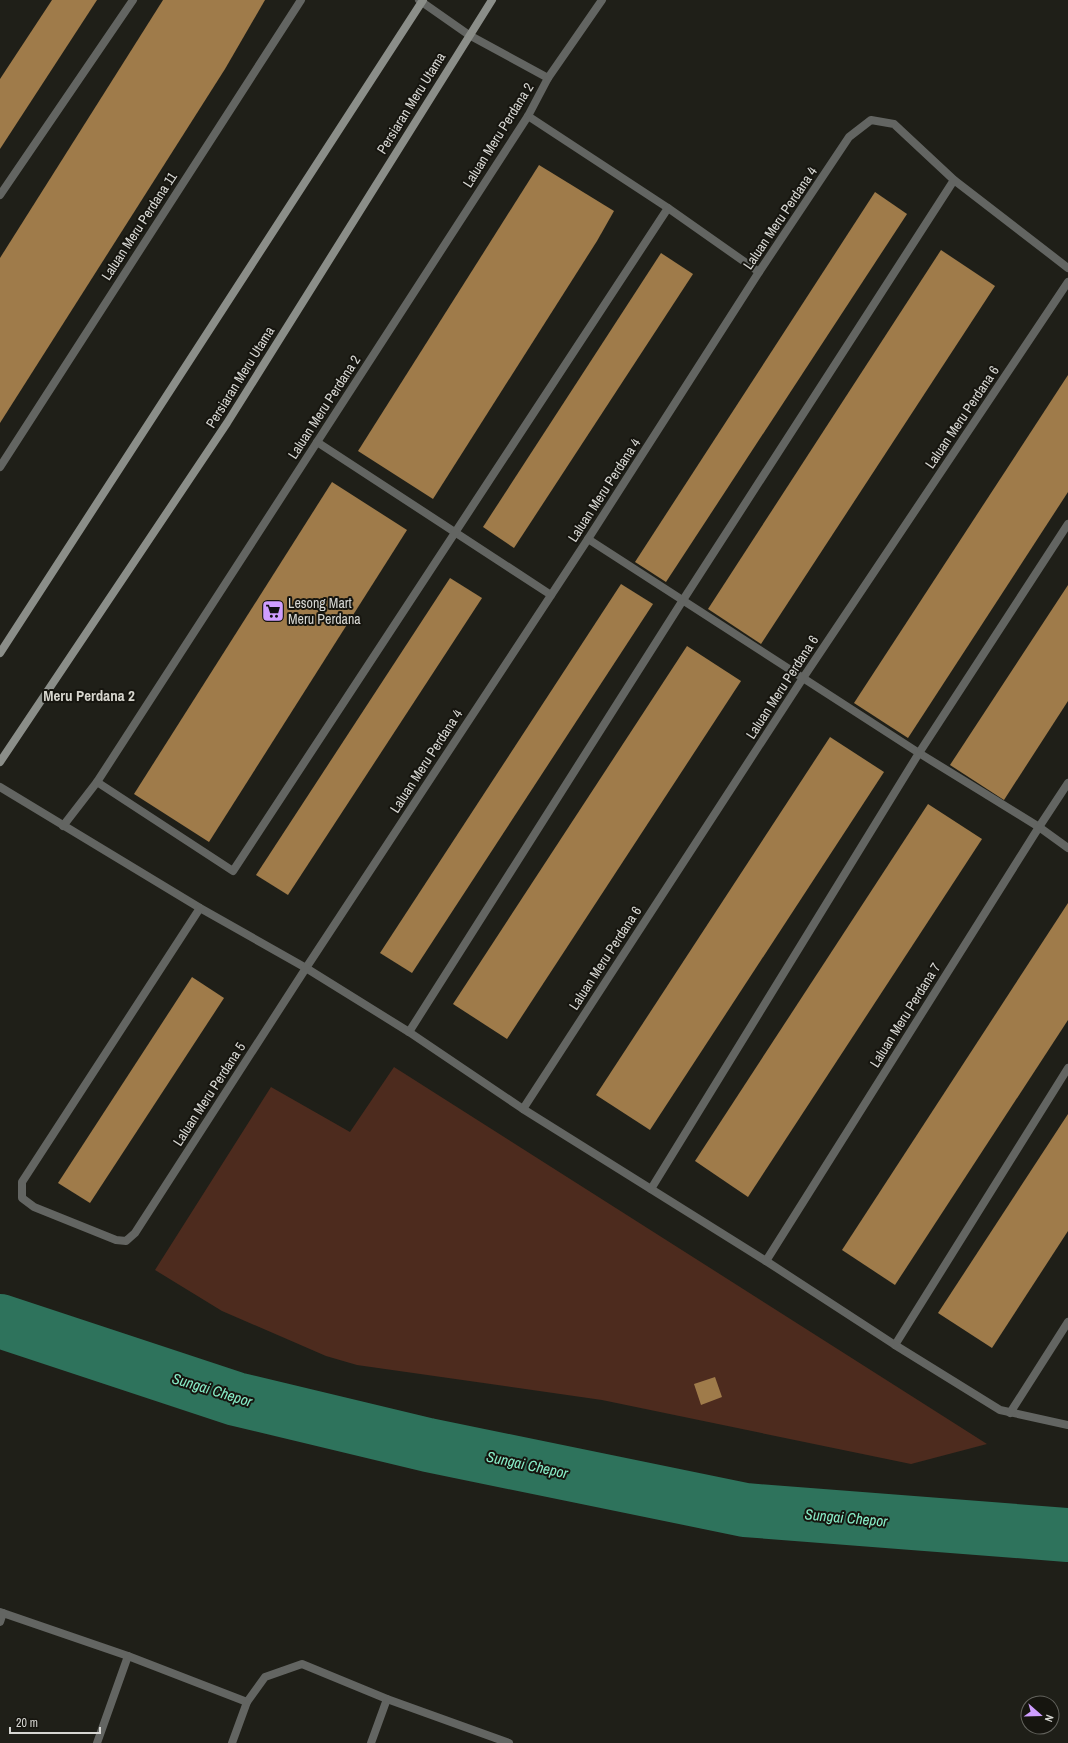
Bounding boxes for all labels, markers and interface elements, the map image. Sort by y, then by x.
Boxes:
street label: Persiaran Meru Utama [373,48,450,157]
street label: Laluan Meru Perdana 2 [459,79,537,191]
street label: Laluan Meru Perdana 4 [739,163,821,273]
street label: Laluan Meru Perdana 11 [97,168,181,284]
street label: Persiaran Meru Utama [202,322,279,431]
street label: Laluan Meru Perdana 2 [284,352,364,462]
street label: Laluan Meru Perdana 6 [921,362,1003,472]
street label: Laluan Meru Perdana 4 [564,434,645,545]
place label: Lesong Mart Meru Perdana [288,594,361,628]
supermarket icon: Lesong Mart Meru Perdana [260,598,286,624]
street label: Laluan Meru Perdana 6 [742,632,822,742]
district label: Meru Perdana 2 [43,685,135,706]
street label: Laluan Meru Perdana 4 [386,705,467,816]
street label: Laluan Meru Perdana 6 [565,903,645,1013]
street label: Laluan Meru Perdana 7 [866,959,944,1071]
street label: Laluan Meru Perdana 5 [169,1039,249,1149]
water label: Sungai Chepor [170,1367,256,1412]
water label: Sungai Chepor [484,1446,571,1484]
water label: Sungai Chepor [804,1503,889,1532]
north arrow [1020,1695,1060,1735]
scale bar [10,1709,100,1735]
text: N [1042,1713,1057,1724]
text: 20 m [16,1715,38,1731]

